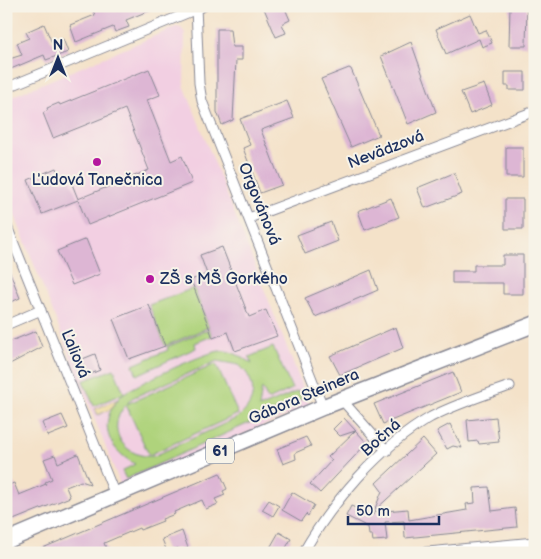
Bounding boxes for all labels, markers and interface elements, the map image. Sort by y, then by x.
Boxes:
north arrow [32,32,82,82]
text: N [53,37,63,54]
street label: Nevädzová [345,127,427,173]
marker: Ľudová Tanečnica [91,156,103,168]
street label: Orgovánová [234,160,284,248]
place label: Ľudová Tanečnica [31,171,163,190]
place label: ZŠ s MŠ Gorkého [159,268,288,289]
marker: ZŠ s MŠ Gorkého [144,273,156,285]
street label: Ľaliová [57,327,93,381]
street label: Gábora Steinera [246,365,362,429]
street label: Bočná [357,415,405,461]
road number: 61 [206,438,234,464]
scale bar [348,494,440,526]
text: 50 m [356,502,390,521]

